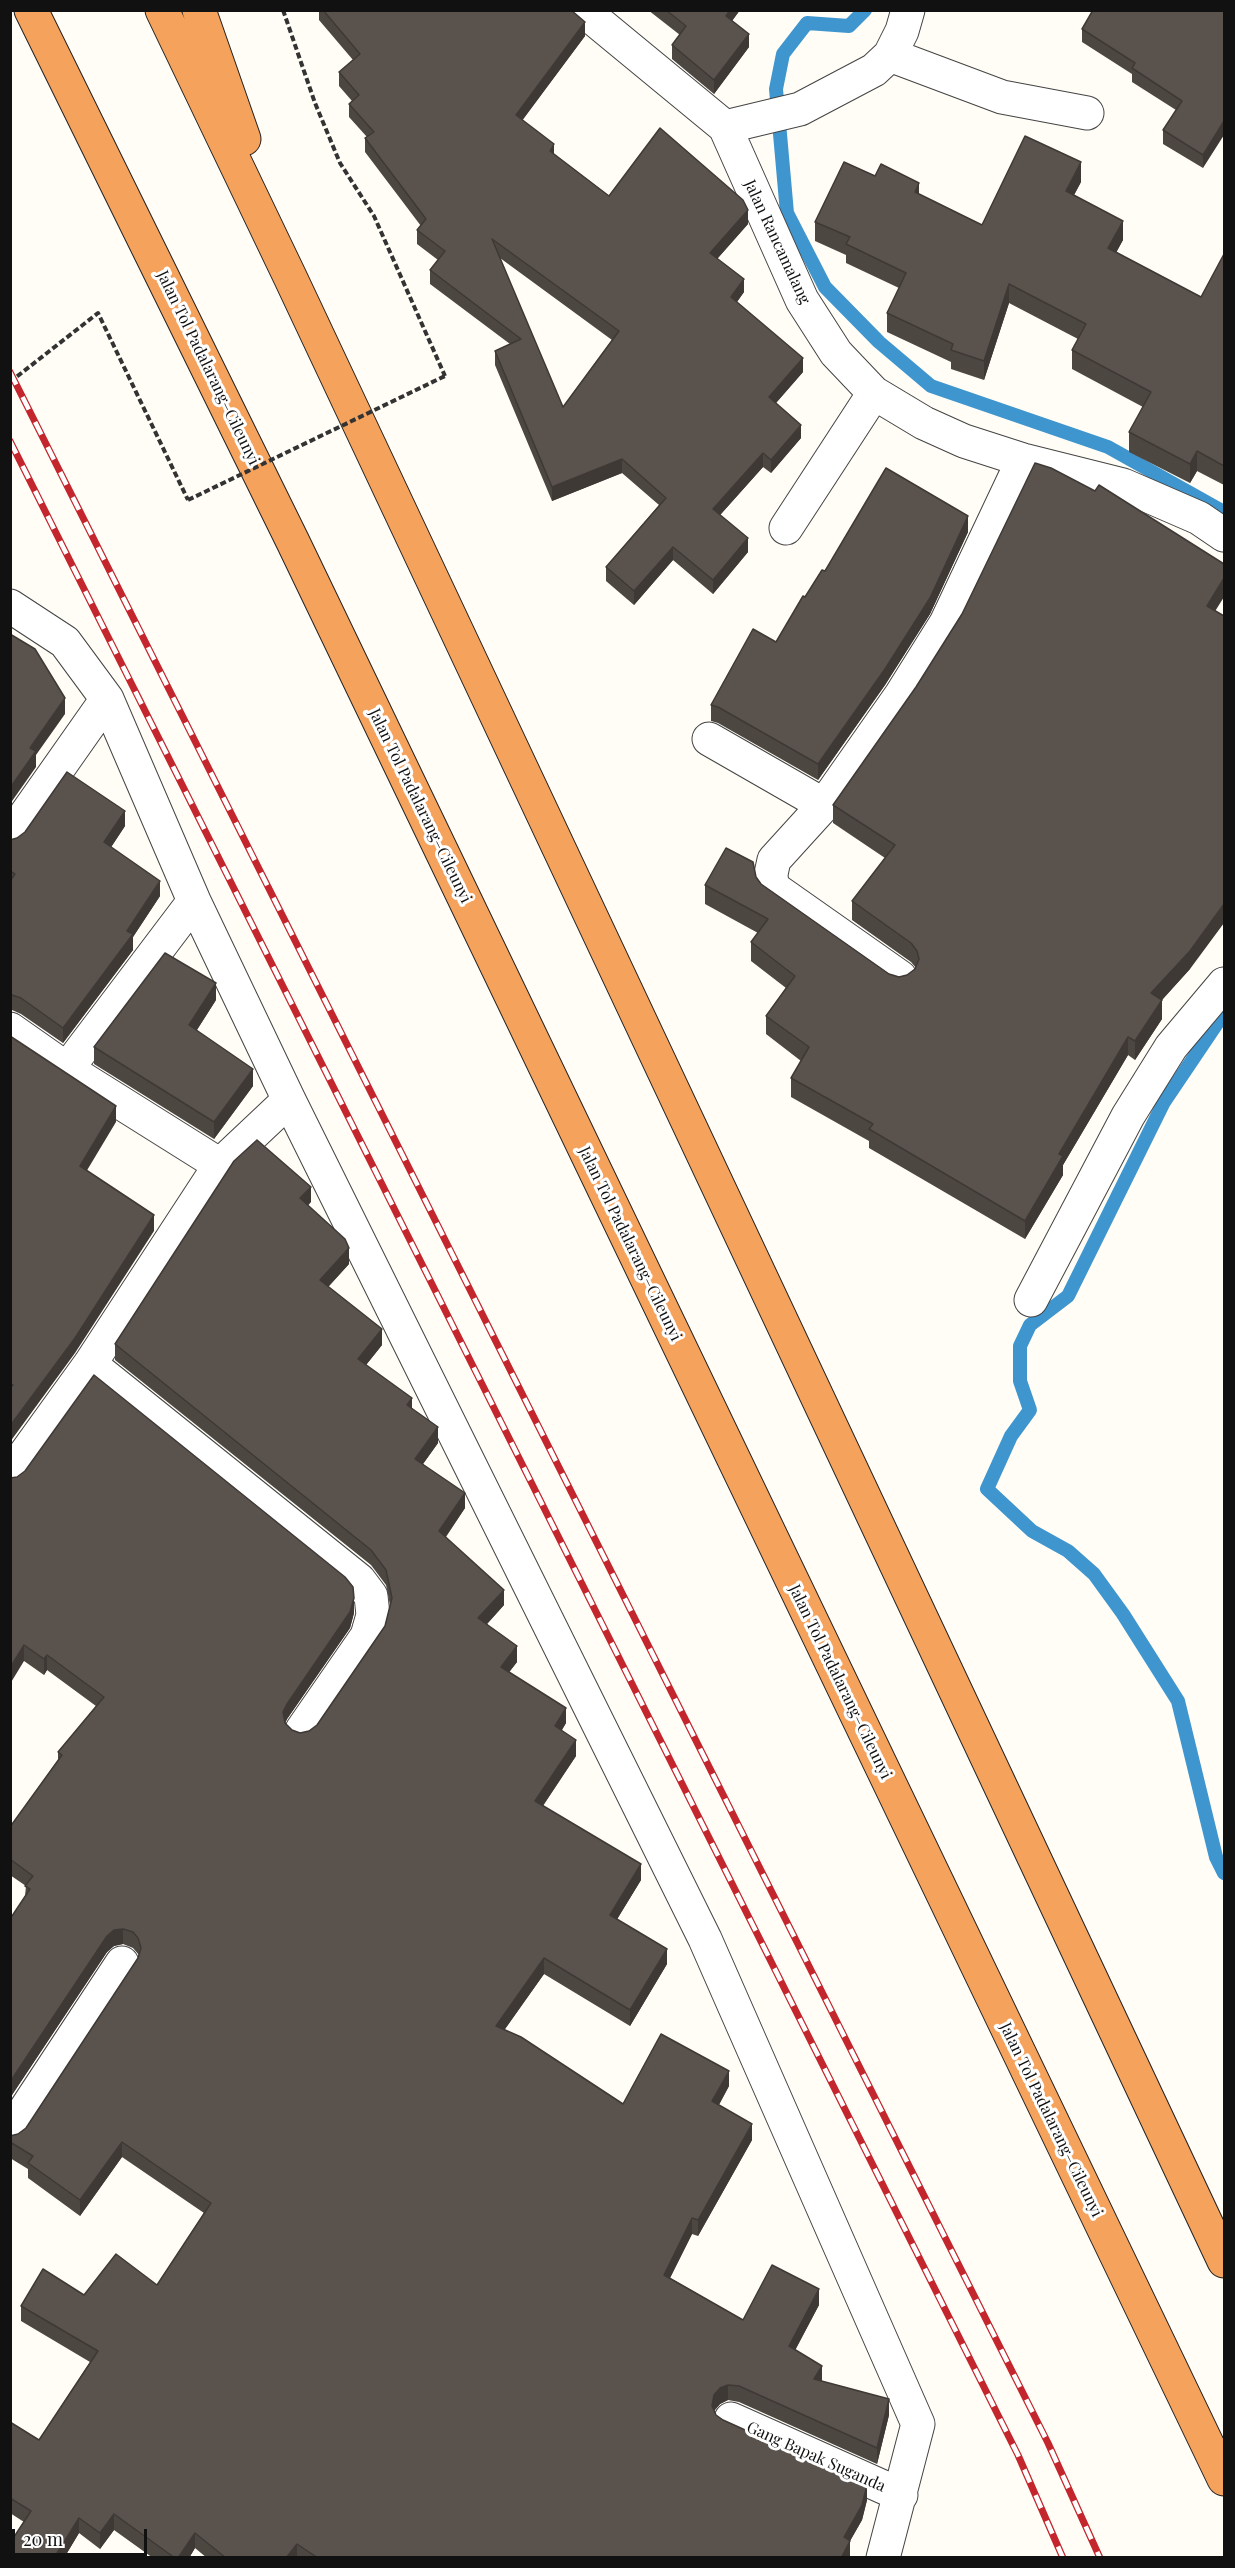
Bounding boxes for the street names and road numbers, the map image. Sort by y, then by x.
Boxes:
street label: Jalan Rancamalang [740,177,814,307]
street label: Jalan Tol Padalarang–Cileunyi [152,268,264,468]
street label: Jalan Tol Padalarang–Cileunyi [364,706,476,906]
street label: Jalan Tol Padalarang–Cileunyi [574,1144,686,1344]
street label: Jalan Tol Padalarang–Cileunyi [784,1582,896,1782]
street label: Jalan Tol Padalarang–Cileunyi [995,2020,1107,2220]
street label: Gang Bapak Suganda [744,2418,888,2496]

